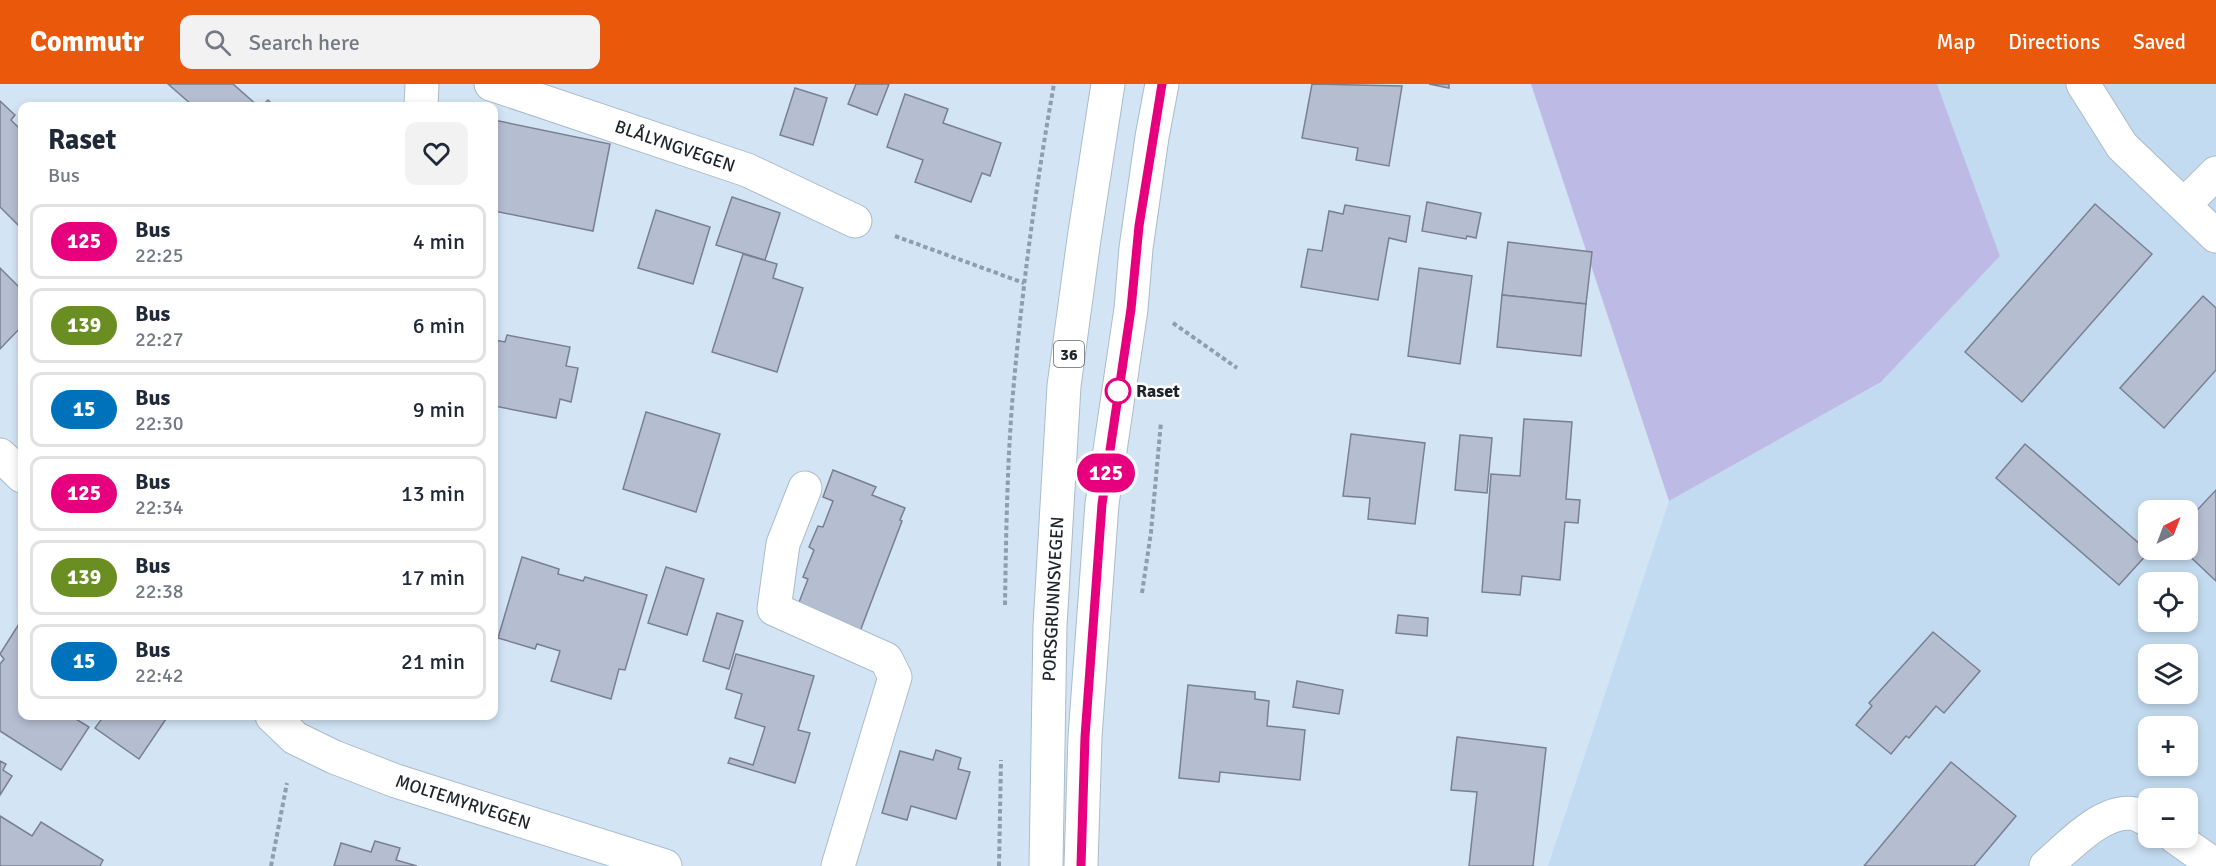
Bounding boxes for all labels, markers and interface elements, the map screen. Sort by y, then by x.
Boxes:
search box [180,15,600,69]
text: Commutr [30,25,144,59]
icon: search [201,26,234,59]
text: Search here [249,29,360,56]
text: Map [1937,29,1975,55]
text: Directions [2008,29,2100,55]
text: Saved [2133,29,2186,55]
street label: BLÅLYNGVEGEN [612,115,738,177]
button: heart [405,122,468,185]
text: Raset [48,123,116,157]
text: Bus [48,163,80,188]
text: Bus [135,216,170,243]
text: 125 [67,228,101,254]
text: 4 min [413,228,465,255]
text: 22:25 [135,243,184,268]
text: Bus [135,300,170,327]
text: 139 [67,312,101,338]
text: 6 min [413,312,465,339]
text: 22:27 [135,327,184,352]
road number: 36 [1054,341,1084,367]
marker: Raset [1105,378,1131,404]
place label: Raset [1136,380,1180,402]
text: Bus [135,384,170,411]
text: 15 [73,396,95,422]
text: 9 min [413,396,465,423]
text: 22:30 [135,411,184,436]
line badge: 125 [1072,454,1140,492]
text: 125 [1089,460,1123,486]
text: Bus [135,468,170,495]
text: 125 [67,480,101,506]
text: 13 min [401,480,465,507]
text: 22:34 [135,495,184,520]
north arrow [2138,500,2198,560]
map controls [2138,500,2198,848]
street label: PORSGRUNNSVEGEN [1038,516,1068,682]
text: Bus [135,552,170,579]
text: 139 [67,564,101,590]
text: 17 min [401,564,465,591]
button: locate [2138,572,2198,632]
text: 22:38 [135,579,184,604]
text: Bus [135,636,170,663]
button: layers [2138,644,2198,704]
text: 15 [73,648,95,674]
text: 21 min [401,648,465,675]
text: 22:42 [135,663,184,688]
button: + [2138,716,2198,776]
street label: MOLTEMYRVEGEN [393,770,533,834]
button: − [2138,788,2198,848]

